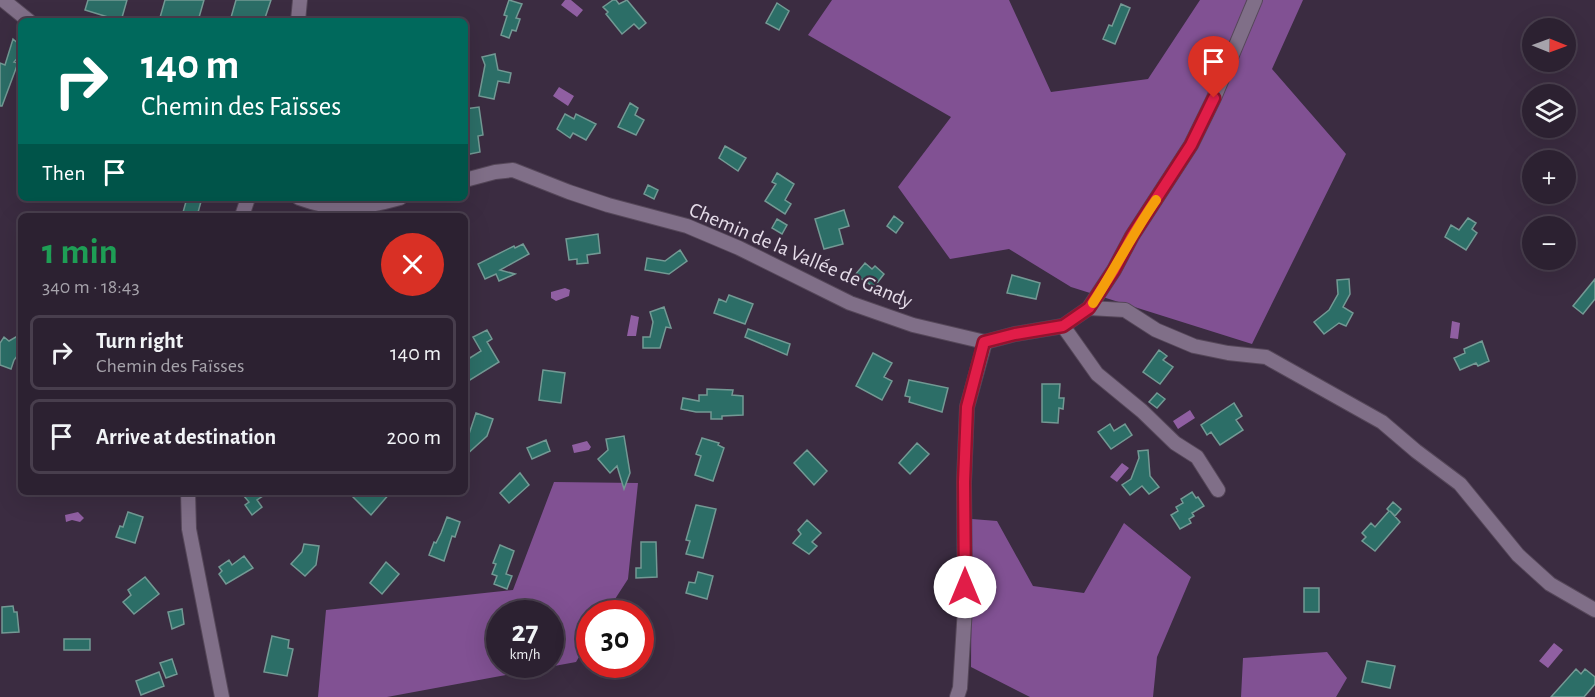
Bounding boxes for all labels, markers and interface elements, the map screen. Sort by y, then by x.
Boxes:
north arrow [1522,18,1576,72]
map controls [1522,18,1576,270]
pin [1188,36,1239,98]
icon: right [42,42,120,120]
text: 140 m [141,44,239,86]
icon: arrive [1197,45,1230,78]
button: layers [1522,84,1576,138]
text: Chemin des Faïsses [141,93,341,120]
button: + [1522,150,1576,204]
icon: arrive [98,156,131,189]
text: Then [42,162,86,184]
street label: Chemin de la Vallée de Gandy [686,199,916,312]
button: − [1522,216,1576,270]
button: close [381,233,444,296]
text: 1 min [42,234,118,270]
text: 340 m · 18:43 [42,277,140,297]
text: Turn right [96,330,183,352]
icon: right [45,336,78,369]
text: 140 m [390,342,441,364]
text: Chemin des Faïsses [96,356,244,376]
icon: arrive [45,420,78,453]
text: Arrive at destination [96,426,276,448]
text: 200 m [387,426,441,448]
position arrow [933,555,997,619]
speed limit sign: 30 [576,600,654,678]
text: 27 [511,617,539,647]
text: km/h [510,647,540,662]

